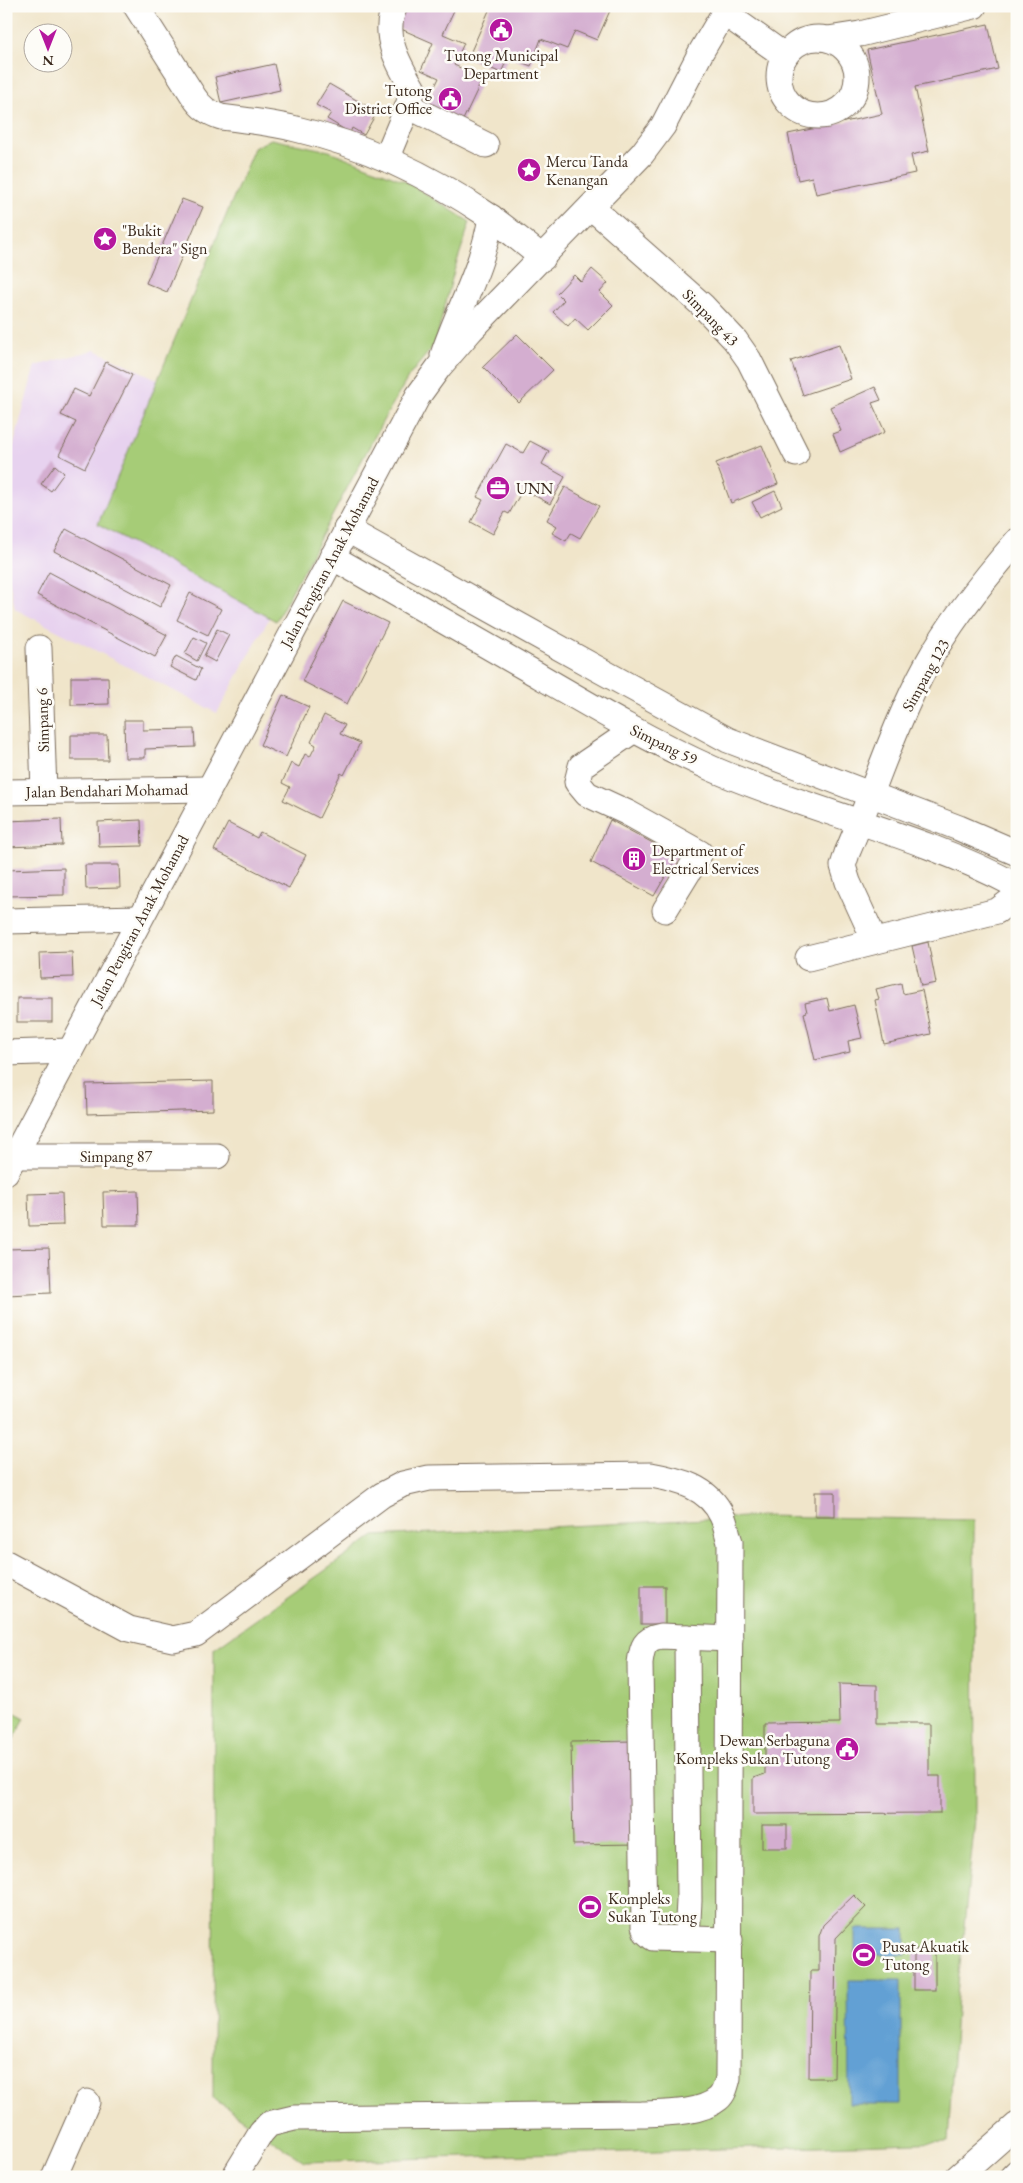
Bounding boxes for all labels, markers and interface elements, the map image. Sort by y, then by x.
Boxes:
public building icon: Tutong Municipal Department [488,17,514,43]
north arrow [22,22,72,72]
place label: Tutong Municipal Department [444,45,558,84]
text: N [42,52,54,70]
place label: Tutong District Office [345,80,433,119]
public building icon: Tutong District Office [437,86,463,112]
place label: Mercu Tanda Kenangan [546,151,629,190]
place icon: Mercu Tanda Kenangan [516,157,542,183]
place label: "Bukit Bendera" Sign [122,220,208,259]
place icon: "Bukit Bendera" Sign [92,226,118,252]
street label: Simpang 43 [678,284,743,351]
street label: Jalan Pengiran Anak Mohamad [274,472,384,653]
office icon: UNN [485,475,511,501]
place label: UNN [516,478,553,499]
street label: Simpang 123 [897,635,954,715]
street label: Simpang 6 [31,687,54,753]
street label: Simpang 59 [627,719,701,770]
street label: Jalan Bendahari Mohamad [23,779,189,802]
street label: Jalan Pengiran Anak Mohamad [84,830,194,1011]
place label: Department of Electrical Services [652,840,759,879]
building icon: Department of Electrical Services [621,846,647,872]
street label: Simpang 87 [80,1146,152,1167]
place label: Dewan Serbaguna Kompleks Sukan Tutong [676,1730,831,1769]
public building icon: Dewan Serbaguna Kompleks Sukan Tutong [834,1736,860,1762]
place label: Kompleks Sukan Tutong [608,1888,698,1927]
sports icon: Kompleks Sukan Tutong [577,1894,603,1920]
place label: Pusat Akuatik Tutong [882,1936,969,1975]
sports icon: Pusat Akuatik Tutong [851,1942,877,1968]

